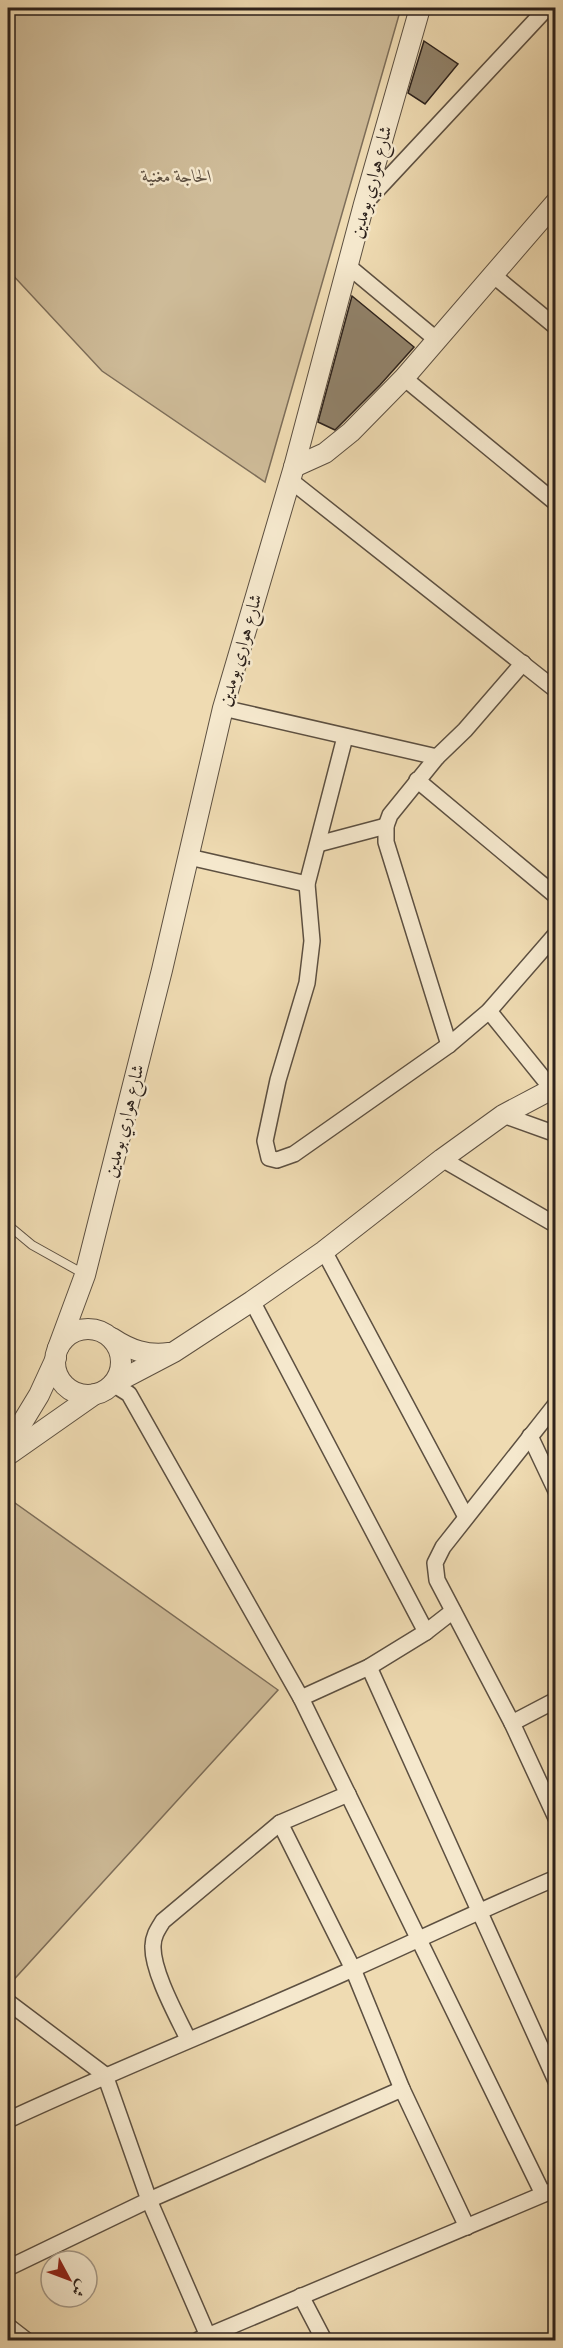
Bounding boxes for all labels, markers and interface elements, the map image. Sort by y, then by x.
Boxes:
street label: شارع هواري بومدين [345,123,401,242]
park label: الحاجة مغنية [140,165,212,187]
street label: شارع هواري بومدين [213,591,270,710]
street label: شارع هواري بومدين [99,1062,153,1181]
north arrow [39,2249,99,2309]
text: ش [68,2276,92,2301]

